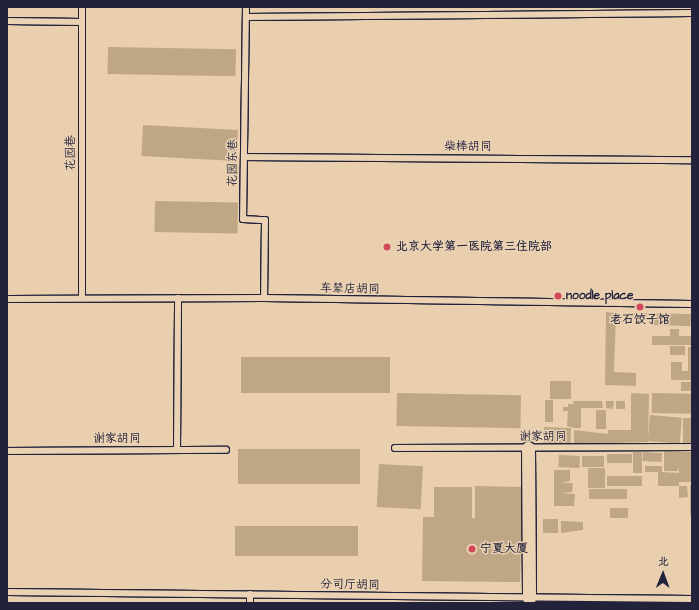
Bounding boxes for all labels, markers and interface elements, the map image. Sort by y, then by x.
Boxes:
street label: 花园巷 [64,135,78,171]
street label: 花园东巷 [225,139,241,187]
street label: 柴棒胡同 [444,140,492,154]
place label: 北京大学第一医院第三住院部 [396,240,552,254]
marker: 北京大学第一医院第三住院部 [381,241,393,253]
street label: 车辇店胡同 [320,281,380,297]
place label: noodle place [566,289,634,303]
marker: noodle place [553,291,563,301]
marker: 老石饺子馆 [635,302,645,312]
place label: 老石饺子馆 [610,313,670,327]
street label: 谢家胡同 [519,430,567,444]
street label: 谢家胡同 [93,432,141,446]
place label: 宁夏大厦 [480,542,528,556]
marker: 宁夏大厦 [467,544,477,554]
north arrow [643,554,683,594]
text: 北 [658,554,669,569]
street label: 分司厅胡同 [320,577,380,593]

